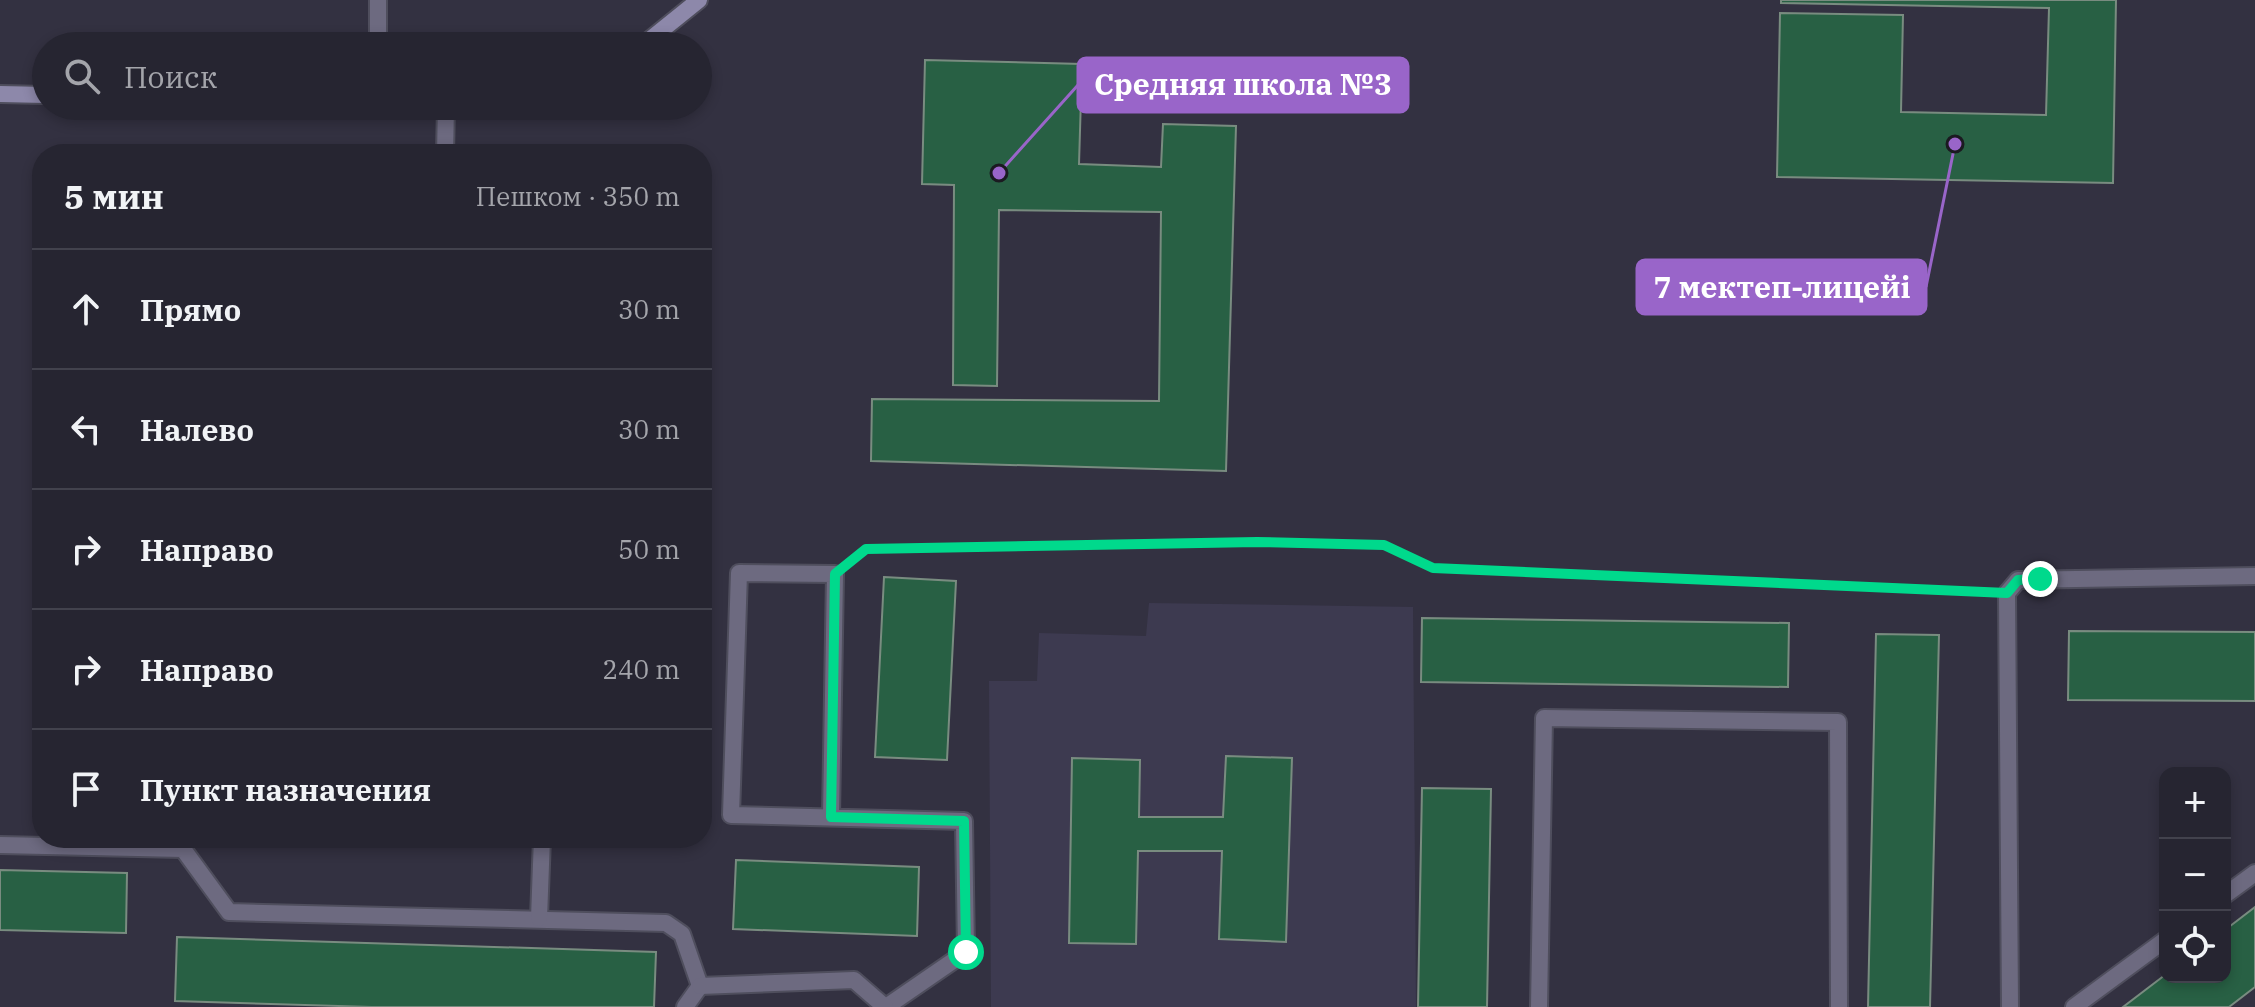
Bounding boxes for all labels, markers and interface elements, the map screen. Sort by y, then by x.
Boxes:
search box [32,32,712,120]
icon: search [60,54,104,98]
text: Поиск [124,57,217,96]
callout: Средняя школа №3 [1078,58,1408,112]
text: Средняя школа №3 [1094,64,1392,103]
text: 5 мин [64,174,164,218]
text: Пешком · 350 m [476,179,680,213]
callout: 7 мектеп-лицейі [1637,260,1926,314]
text: 7 мектеп-лицейі [1653,267,1911,306]
icon: ahead [64,287,108,331]
text: Прямо [140,290,241,329]
text: 30 m [618,292,680,326]
icon: left [64,407,108,451]
text: Налево [140,410,254,449]
text: 30 m [618,412,680,446]
icon: right [64,527,108,571]
text: Направо [140,530,274,569]
text: 50 m [618,532,680,566]
route end [2022,561,2058,597]
icon: right [64,647,108,691]
text: Направо [140,650,274,689]
text: 240 m [602,652,680,686]
icon: arrive [64,767,108,811]
map controls [2159,767,2231,983]
button: + [2159,767,2231,839]
text: Пункт назначения [140,770,431,809]
button: − [2159,839,2231,911]
button: locate [2159,911,2231,983]
route start [948,934,984,970]

